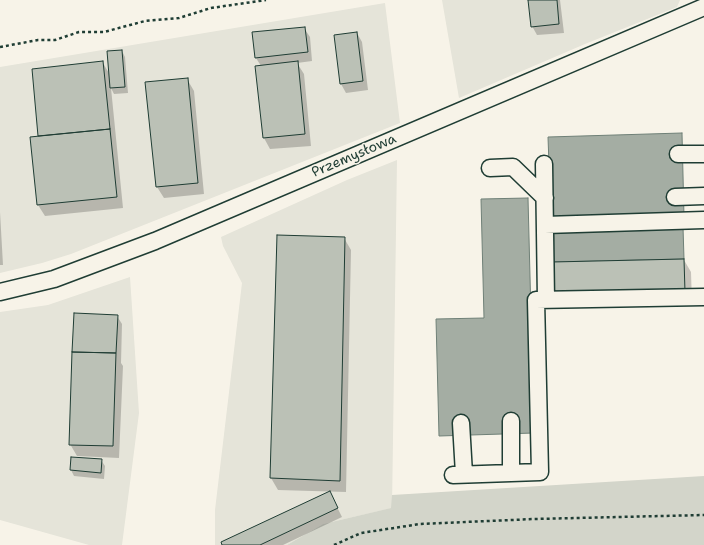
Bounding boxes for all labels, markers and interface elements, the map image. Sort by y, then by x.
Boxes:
street label: Przemysłowa [309,131,399,181]

